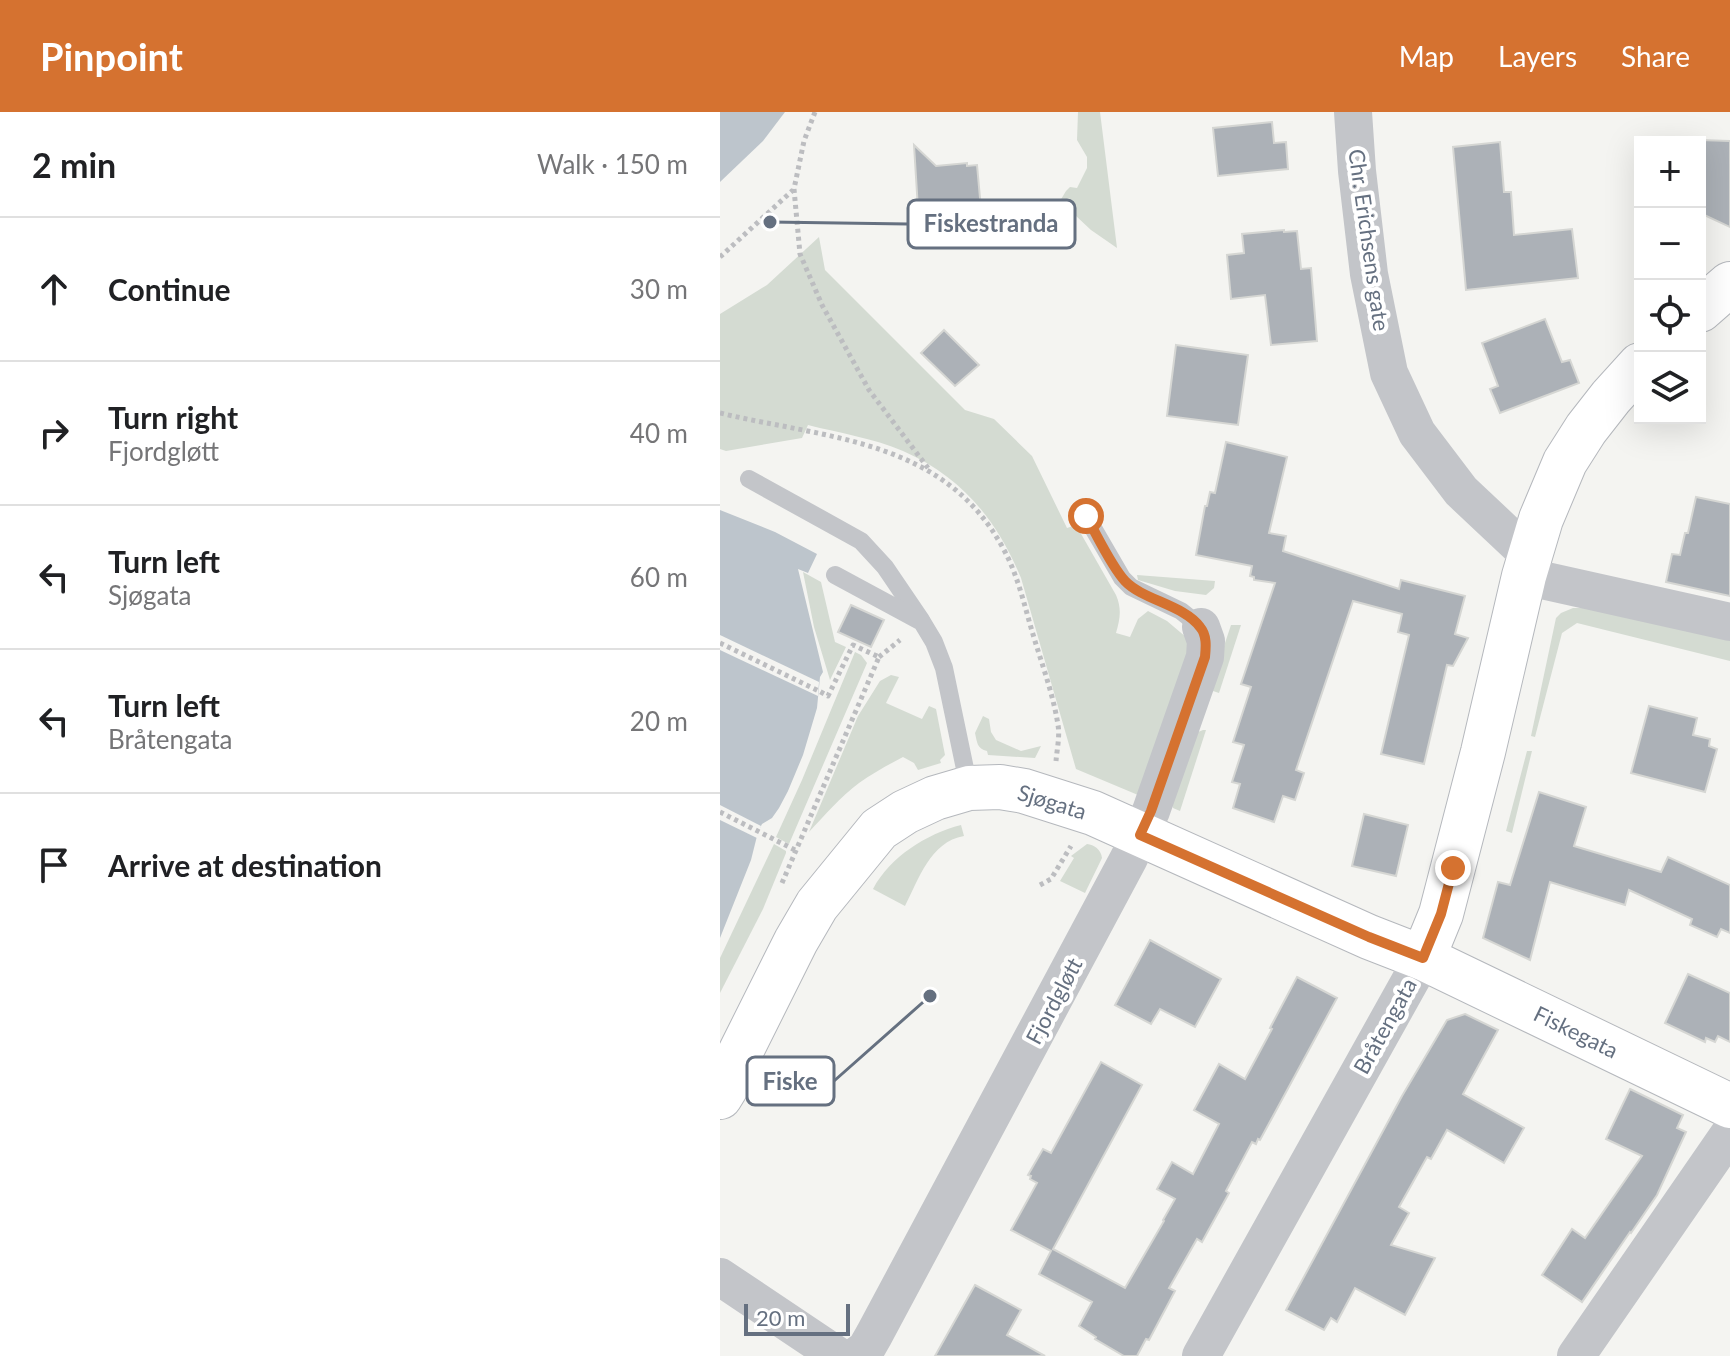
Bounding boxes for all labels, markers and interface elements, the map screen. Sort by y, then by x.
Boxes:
text: Pinpoint [40,33,183,79]
text: Map [1399,39,1454,73]
text: Layers [1498,39,1577,73]
text: Share [1621,39,1690,73]
map controls [1634,136,1706,424]
button: + [1634,136,1706,208]
text: 2 min [32,144,116,185]
street label: Chr. Erichsens gate [1343,147,1396,333]
text: Walk · 150 m [537,148,688,180]
callout: Fiskestranda [908,200,1075,248]
text: Fiskestranda [923,208,1059,237]
button: − [1634,208,1706,280]
icon: ahead [32,267,76,311]
text: Continue [108,271,231,307]
text: 30 m [630,273,688,305]
button: locate [1634,280,1706,352]
button: layers [1634,352,1706,424]
text: Turn right [108,399,238,435]
icon: right [32,411,76,455]
text: 40 m [630,417,688,449]
text: Fjordgløtt [108,435,219,467]
route start [1068,498,1104,534]
text: Turn left [108,543,220,579]
icon: left [32,555,76,599]
text: 60 m [630,561,688,593]
text: Sjøgata [108,579,191,611]
text: Turn left [108,687,220,723]
icon: left [32,699,76,743]
text: 20 m [630,705,688,737]
text: Bråtengata [108,723,233,755]
street label: Sjøgata [1014,778,1090,825]
icon: arrive [32,843,76,887]
text: Arrive at destination [108,847,382,883]
route end [1435,850,1471,886]
street label: Fjordgløtt [1020,953,1088,1049]
street label: Bråtengata [1347,973,1422,1078]
street label: Fiskegata [1530,1000,1623,1064]
callout: Fiske [747,1057,834,1105]
text: Fiske [762,1066,818,1095]
scale bar [744,1300,850,1336]
text: 20 m [756,1304,805,1331]

